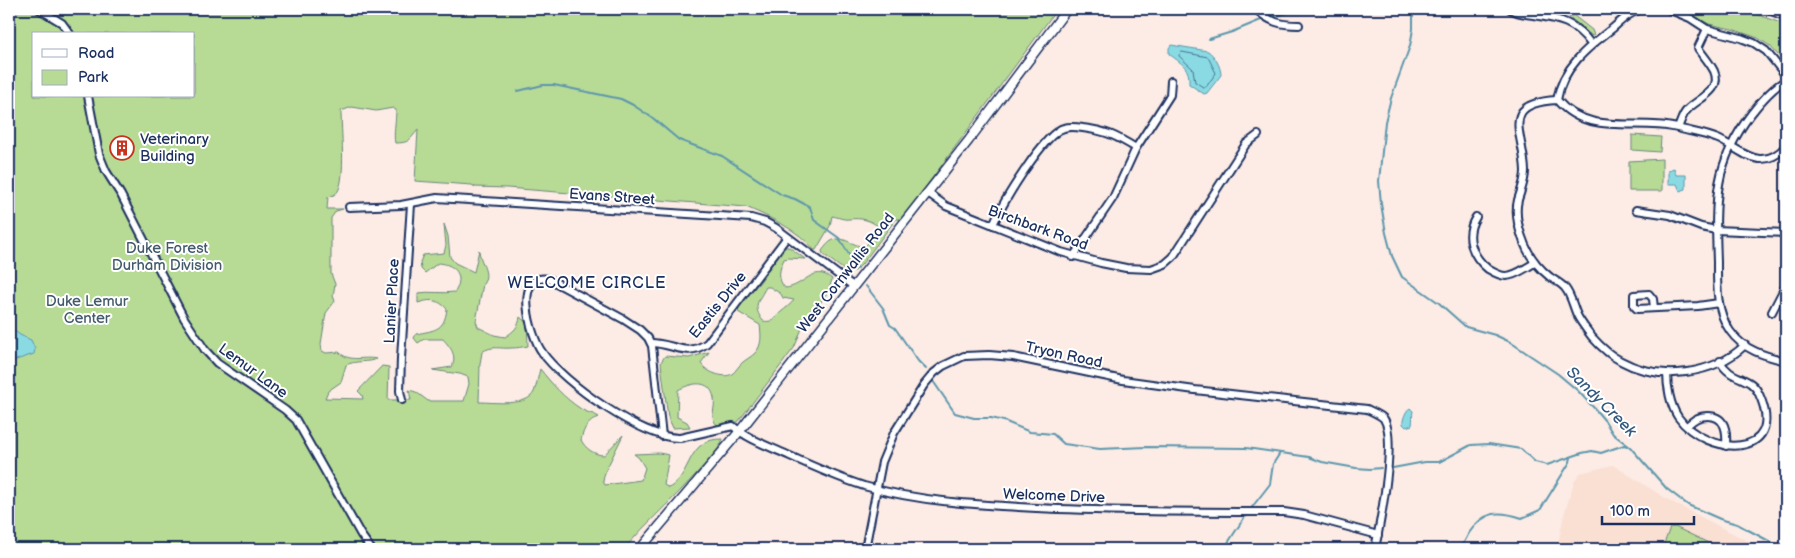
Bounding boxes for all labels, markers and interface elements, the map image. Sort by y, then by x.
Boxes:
legend [32,32,195,98]
text: Road [78,44,114,63]
text: Park [78,68,109,87]
place label: Veterinary Building [140,130,209,166]
building icon: Veterinary Building [109,135,135,161]
street label: Evans Street [568,185,656,210]
street label: Birchbark Road [985,201,1091,255]
street label: West Cornwallis Road [793,209,899,337]
park label: Duke Forest Durham Division [112,239,222,275]
street label: Lanier Place [380,258,404,344]
street label: Eastis Drive [685,268,751,342]
district label: WELCOME CIRCLE [508,274,666,293]
park label: Duke Lemur Center [46,292,129,328]
street label: Tryon Road [1024,338,1104,372]
street label: Lemur Lane [215,339,292,403]
water label: Sandy Creek [1562,363,1641,442]
street label: Welcome Drive [1003,485,1105,507]
scale bar [1602,493,1695,525]
text: 100 m [1610,502,1650,521]

